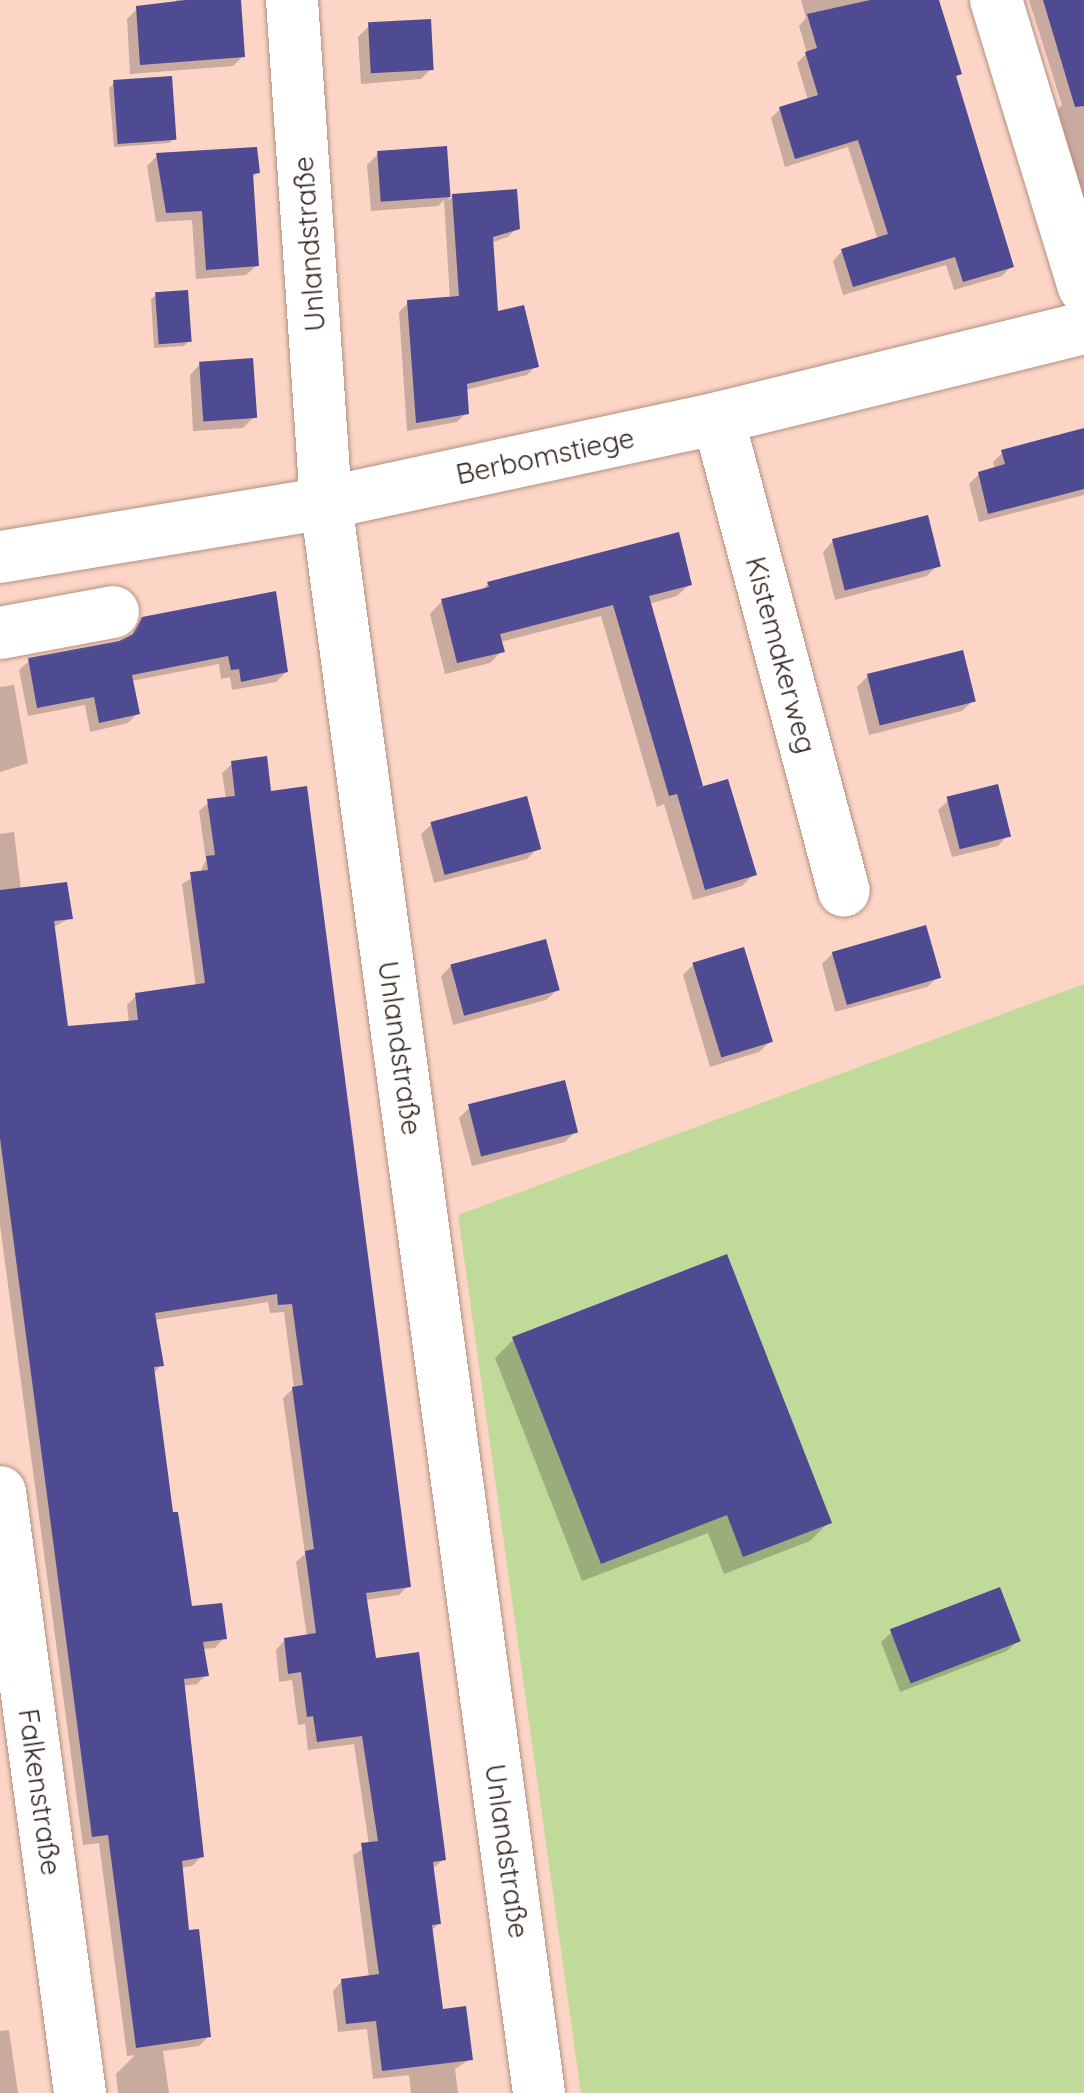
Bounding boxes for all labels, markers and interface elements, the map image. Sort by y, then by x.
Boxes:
street label: Unlandstraße [286,155,332,333]
street label: Berbomstiege [453,421,637,491]
street label: Kistemakerweg [739,553,823,757]
street label: Unlandstraße [371,959,429,1137]
street label: Falkenstraße [12,1707,68,1877]
street label: Unlandstraße [478,1762,536,1940]

